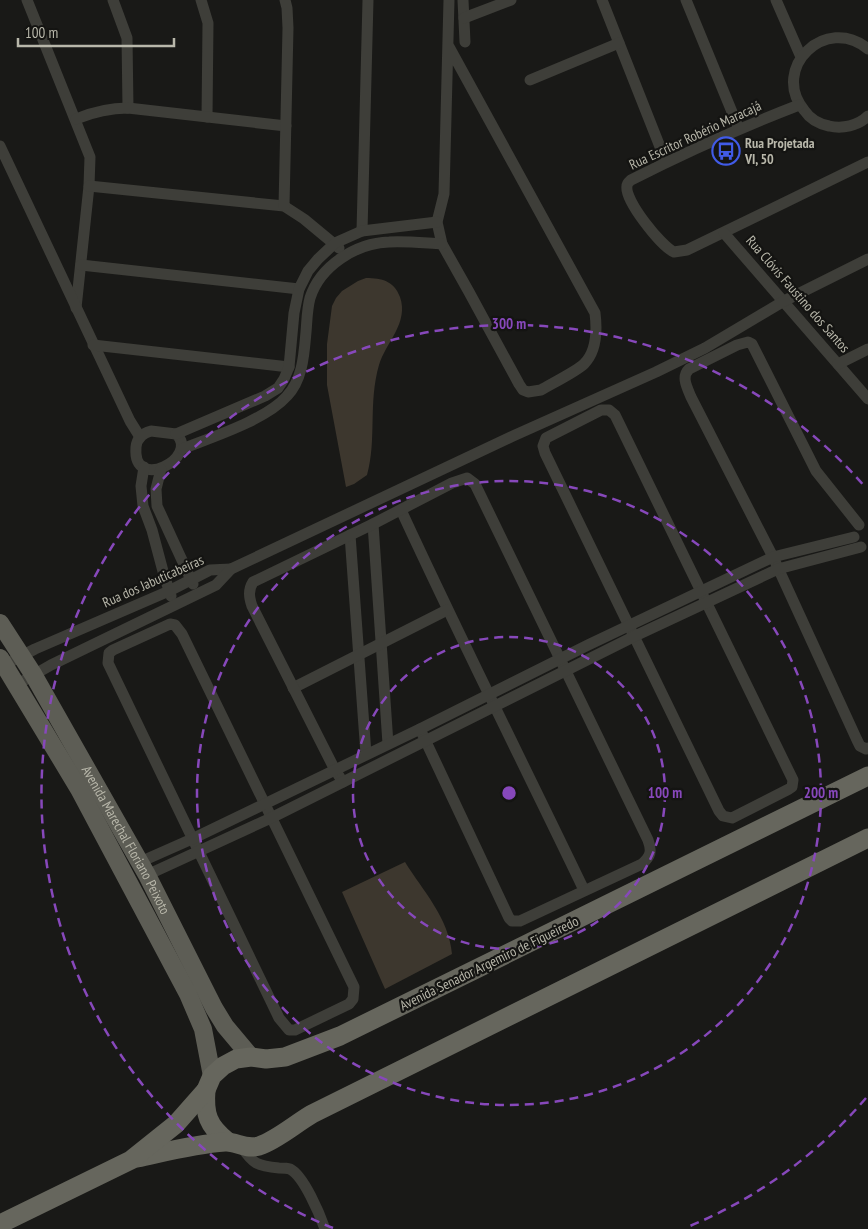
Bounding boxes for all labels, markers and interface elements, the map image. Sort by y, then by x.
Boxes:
scale bar [18,15,174,47]
text: 100 m [25,23,58,42]
street label: Rua Escritor Robério Maracajá [626,96,764,174]
place label: Rua Projetada VI, 50 [744,134,815,168]
bus stop icon: Rua Projetada VI, 50 [711,136,741,166]
street label: Rua Clóvis Faustino dos Santos [742,232,854,356]
text: 300 m [492,314,526,333]
street label: Rua dos Jabuticabeiras [100,551,207,611]
street label: Avenida Marechal Floriano Peixoto [78,762,174,917]
text: 100 m [648,783,682,802]
text: 200 m [804,783,838,802]
centre of rings [500,784,518,802]
street label: Avenida Senador Argemiro de Figueiredo [397,912,581,1014]

